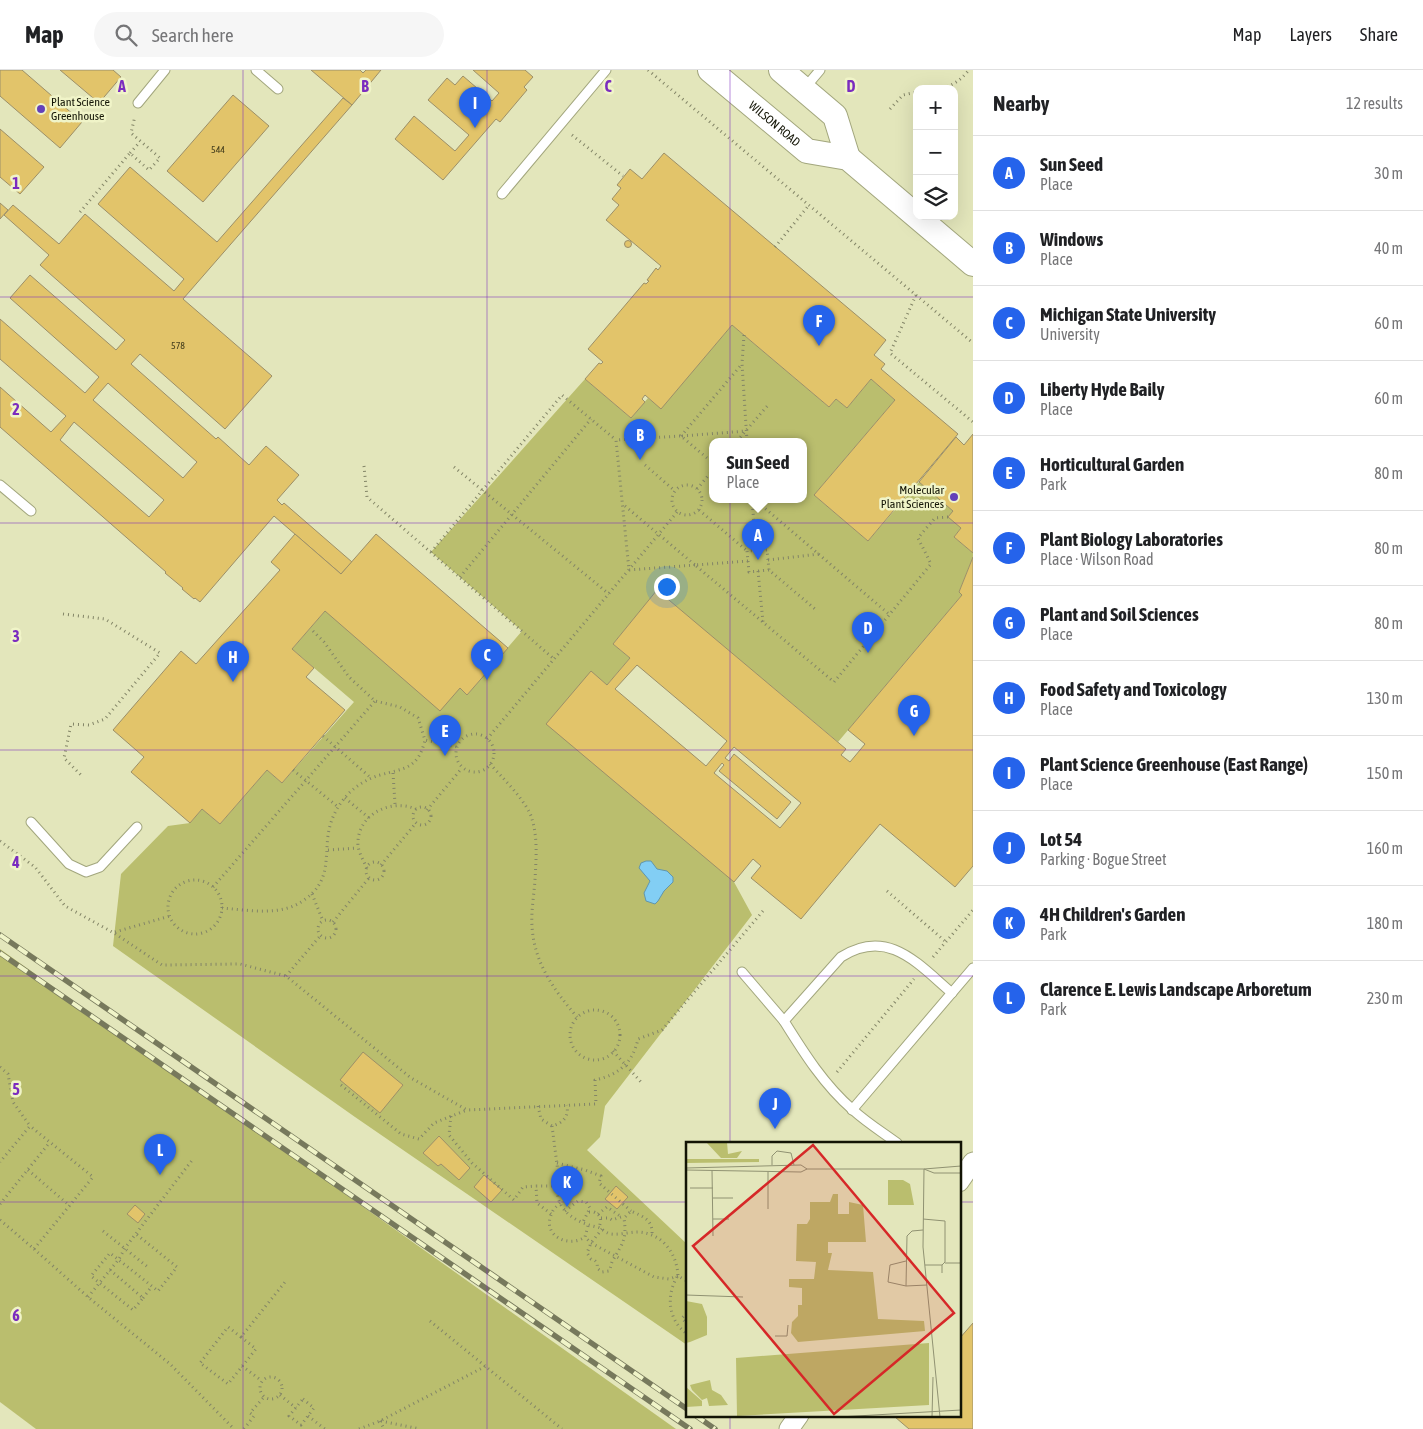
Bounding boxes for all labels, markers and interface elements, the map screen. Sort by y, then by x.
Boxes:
search box [94,12,444,57]
text: Map [25,21,64,48]
icon: search [112,21,140,49]
text: Search here [152,24,234,46]
text: Map [1232,24,1261,45]
text: Layers [1289,24,1332,45]
text: Share [1360,24,1398,45]
text: A [117,77,126,95]
text: B [361,77,369,95]
text: C [604,77,612,95]
text: D [847,77,856,95]
map controls [913,85,958,220]
button: + [913,85,958,130]
pin: I [459,87,491,128]
text: Nearby [993,91,1049,115]
text: 12 results [1346,94,1403,112]
place label: Plant Science Greenhouse [51,95,110,123]
street label: WILSON ROAD [746,98,803,149]
marker: Plant Science Greenhouse [35,103,47,115]
button: − [913,130,958,175]
house number: 544 [211,144,225,155]
text: Sun Seed [1040,153,1103,175]
text: A [1005,164,1013,182]
text: 30 m [1374,164,1403,182]
text: 1 [12,174,20,192]
button: layers [913,175,958,220]
text: Place [1040,175,1073,193]
text: Windows [1040,228,1103,250]
text: B [1005,239,1013,257]
text: 40 m [1374,239,1403,257]
text: Place [1040,250,1073,268]
text: Michigan State University [1040,303,1216,325]
pin: F [803,305,835,346]
text: C [1005,314,1013,332]
text: 60 m [1374,314,1403,332]
text: University [1040,325,1100,343]
house number: 578 [171,340,185,351]
text: Liberty Hyde Baily [1040,378,1164,400]
text: D [1005,389,1013,407]
text: 60 m [1374,389,1403,407]
text: 2 [12,400,20,418]
text: Place [1040,400,1073,418]
pin: B [624,419,656,460]
popup [709,438,807,503]
text: Sun Seed [726,451,790,473]
text: Horticultural Garden [1040,453,1184,475]
text: E [1006,464,1012,482]
text: 80 m [1374,464,1403,482]
text: Place [726,473,759,491]
text: Park [1040,475,1067,493]
place label: Molecular Plant Sciences [881,483,944,511]
marker: Molecular Plant Sciences [948,491,960,503]
pin: A [742,519,774,560]
text: Plant Biology Laboratories [1040,528,1223,550]
text: F [1006,539,1012,557]
text: 80 m [1374,539,1403,557]
text: Place · Wilson Road [1040,550,1154,568]
your location [654,574,680,600]
text: Plant and Soil Sciences [1040,603,1199,625]
pin: D [852,612,884,653]
text: G [1005,614,1013,632]
text: 80 m [1374,614,1403,632]
text: Place [1040,625,1073,643]
text: 3 [12,627,20,645]
pin: C [471,639,503,680]
pin: H [217,641,249,682]
text: Food Safety and Toxicology [1040,678,1227,700]
text: H [1004,689,1014,707]
text: 130 m [1367,689,1403,707]
pin: G [898,695,930,736]
text: Place [1040,700,1073,718]
pin: E [429,715,461,756]
text: Plant Science Greenhouse (East Range) [1040,753,1308,775]
text: I [1007,764,1011,782]
text: 150 m [1367,764,1403,782]
text: Place [1040,775,1073,793]
text: Lot 54 [1040,828,1082,850]
text: J [1006,839,1012,857]
text: 160 m [1367,839,1403,857]
text: Parking · Bogue Street [1040,850,1167,868]
text: 4 [11,853,20,871]
text: 4H Children's Garden [1040,903,1185,925]
text: K [1005,914,1013,932]
text: 180 m [1367,914,1403,932]
text: Park [1040,925,1067,943]
text: Clarence E. Lewis Landscape Arboretum [1040,978,1312,1000]
text: L [1006,989,1012,1007]
text: 230 m [1367,989,1403,1007]
text: Park [1040,1000,1067,1018]
text: 5 [12,1080,20,1098]
pin: J [759,1088,791,1129]
pin: L [144,1134,176,1175]
inset map [686,1142,961,1416]
pin: K [551,1166,583,1207]
text: 6 [12,1306,20,1324]

